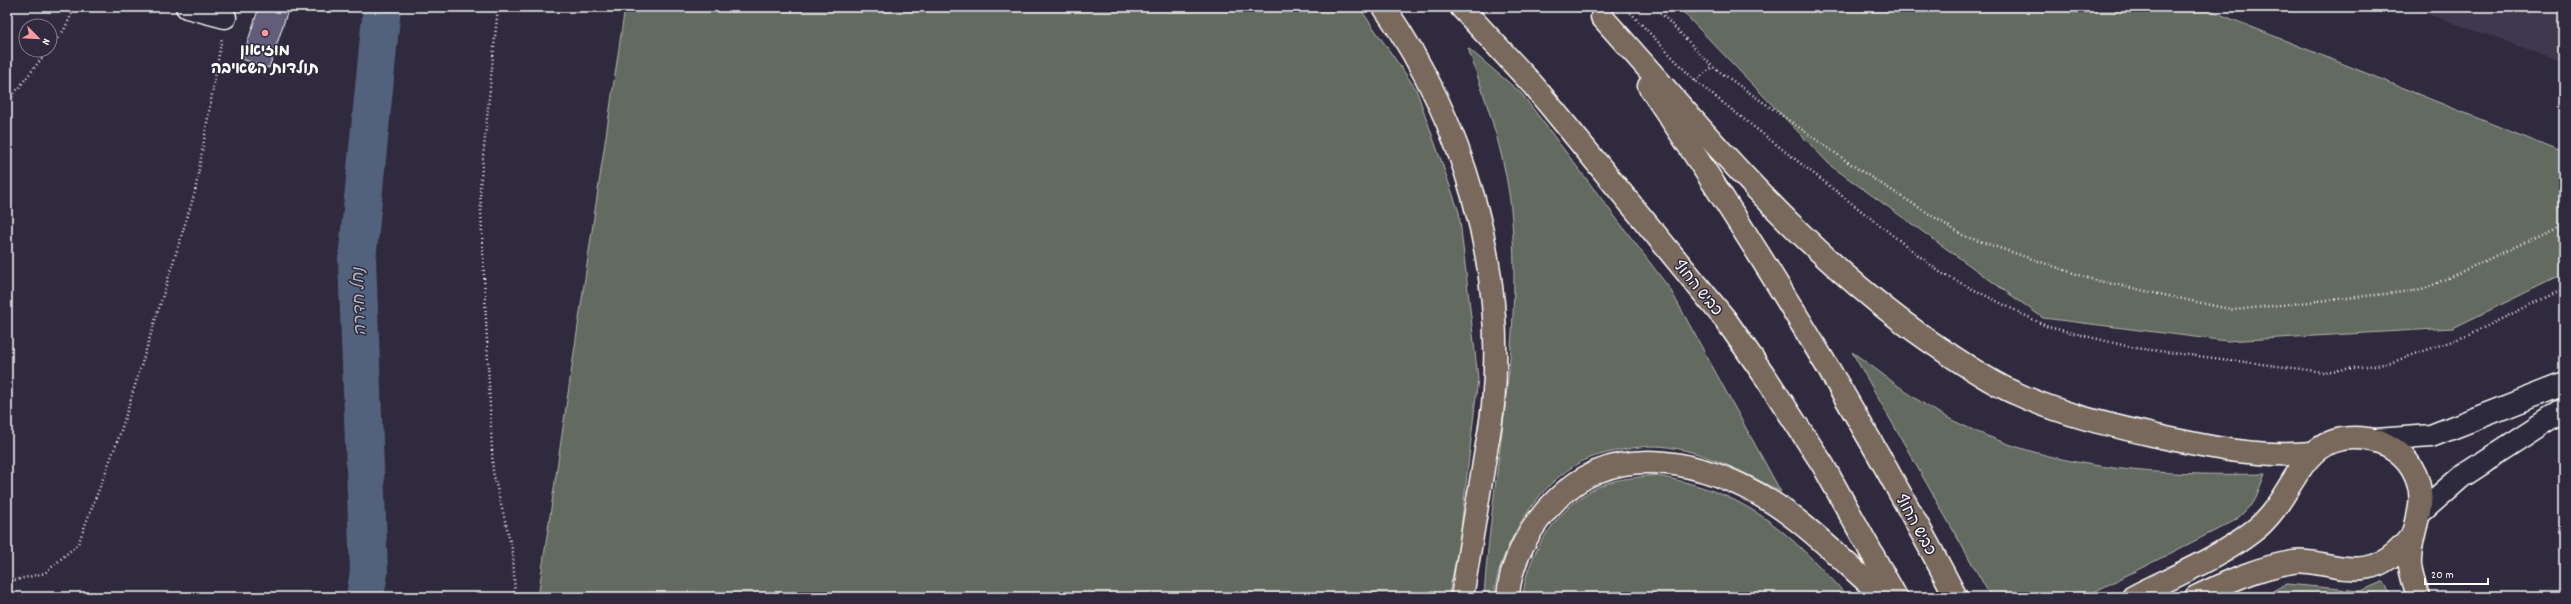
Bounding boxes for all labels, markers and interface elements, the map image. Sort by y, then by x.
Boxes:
north arrow [18,18,58,58]
marker: מוזיאון תולדות השאיבה [260,28,270,38]
text: N [37,36,54,48]
place label: מוזיאון תולדות השאיבה [211,40,319,81]
street label: כביש החוף [1667,256,1727,321]
water label: נחל חדרה [348,266,374,337]
street label: כביש החוף [1889,491,1941,560]
scale bar [2425,560,2488,586]
text: 20 m [2431,567,2454,584]

